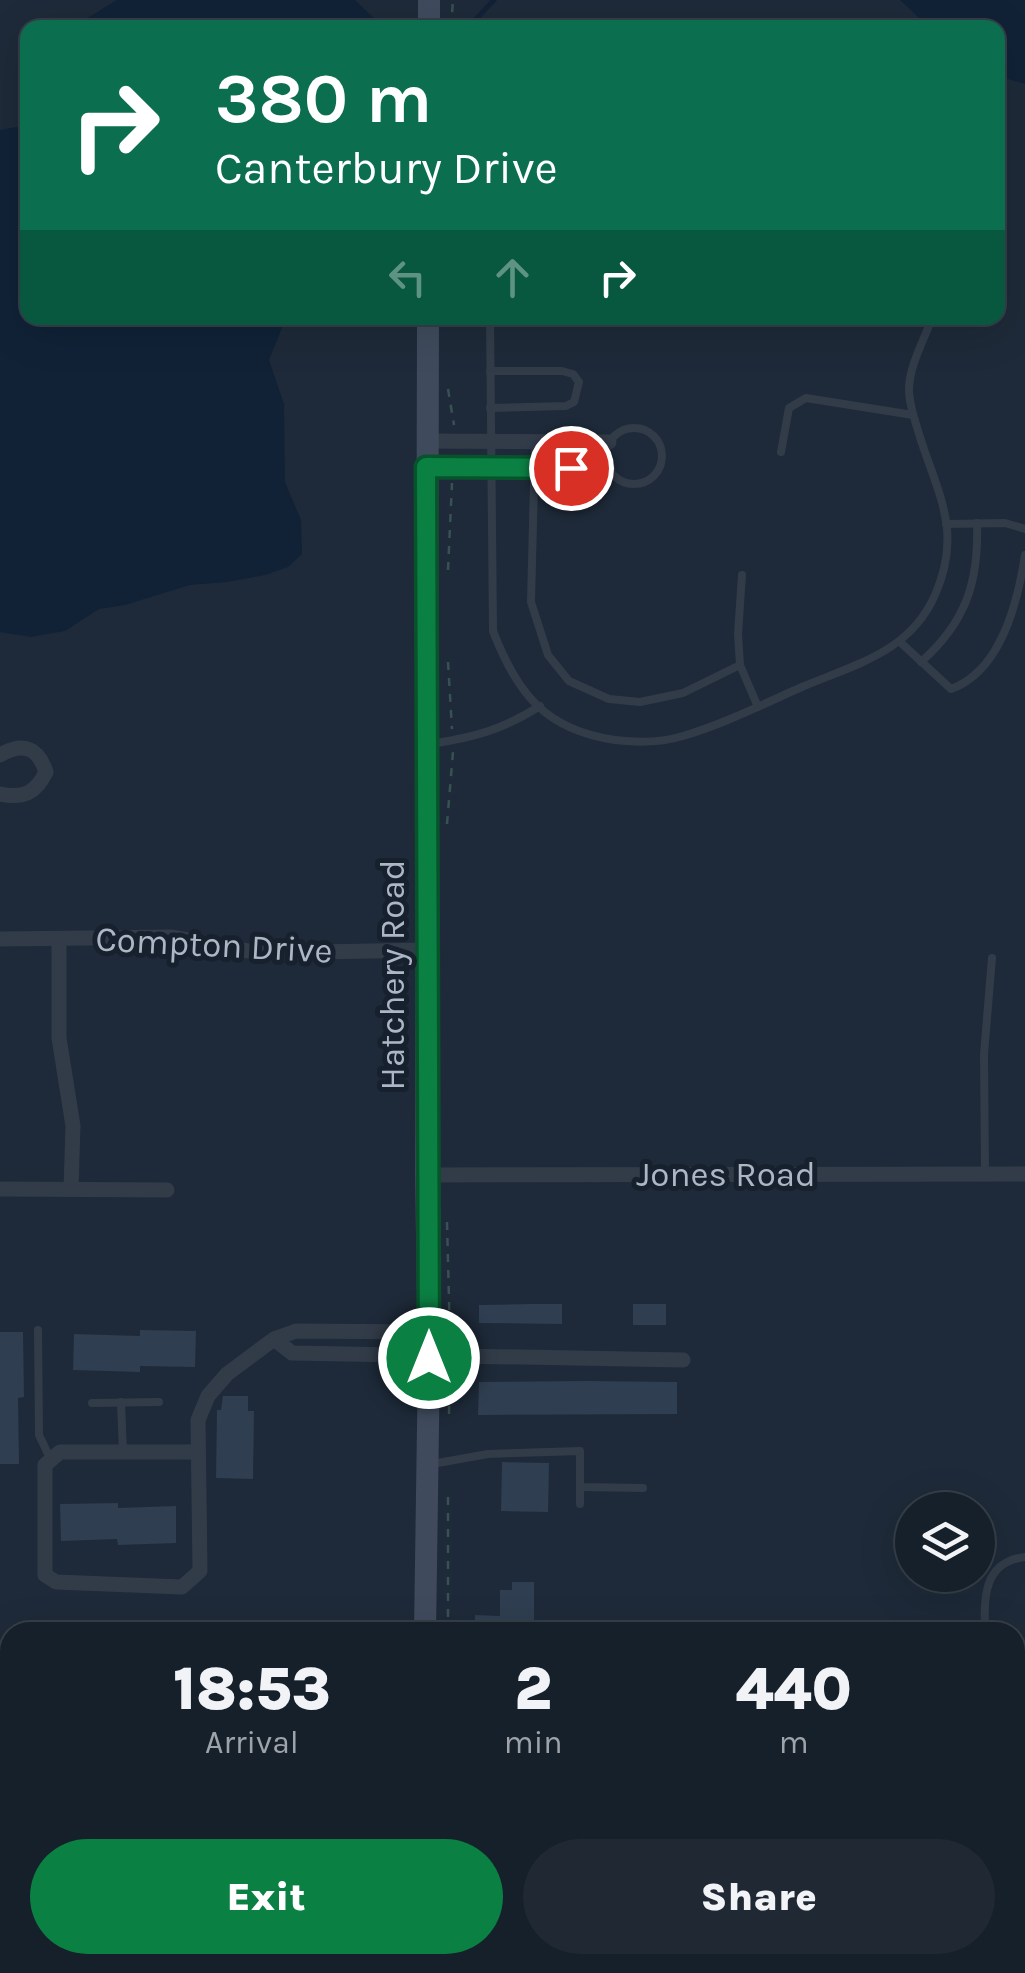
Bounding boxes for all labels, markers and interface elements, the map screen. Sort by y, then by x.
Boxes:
text: 380 m [215,58,432,140]
icon: right [50,60,180,190]
text: Canterbury Drive [215,142,558,194]
icon: left [380,250,435,305]
icon: ahead [485,250,540,305]
icon: right [590,250,645,305]
pin [529,426,614,511]
icon: arrive [544,441,599,496]
street label: Hatchery Road [372,860,413,1090]
street label: Compton Drive [94,918,334,972]
street label: Jones Road [636,1154,816,1195]
position arrow [377,1306,481,1410]
map controls [895,1492,995,1592]
button: layers [895,1492,995,1592]
text: 18:53 [173,1654,331,1724]
text: 2 [514,1654,552,1724]
text: 440 [736,1654,852,1724]
text: Arrival [205,1724,299,1761]
text: min [504,1724,563,1761]
text: m [779,1724,809,1761]
button: Exit [30,1839,503,1954]
button: Share [523,1839,995,1954]

